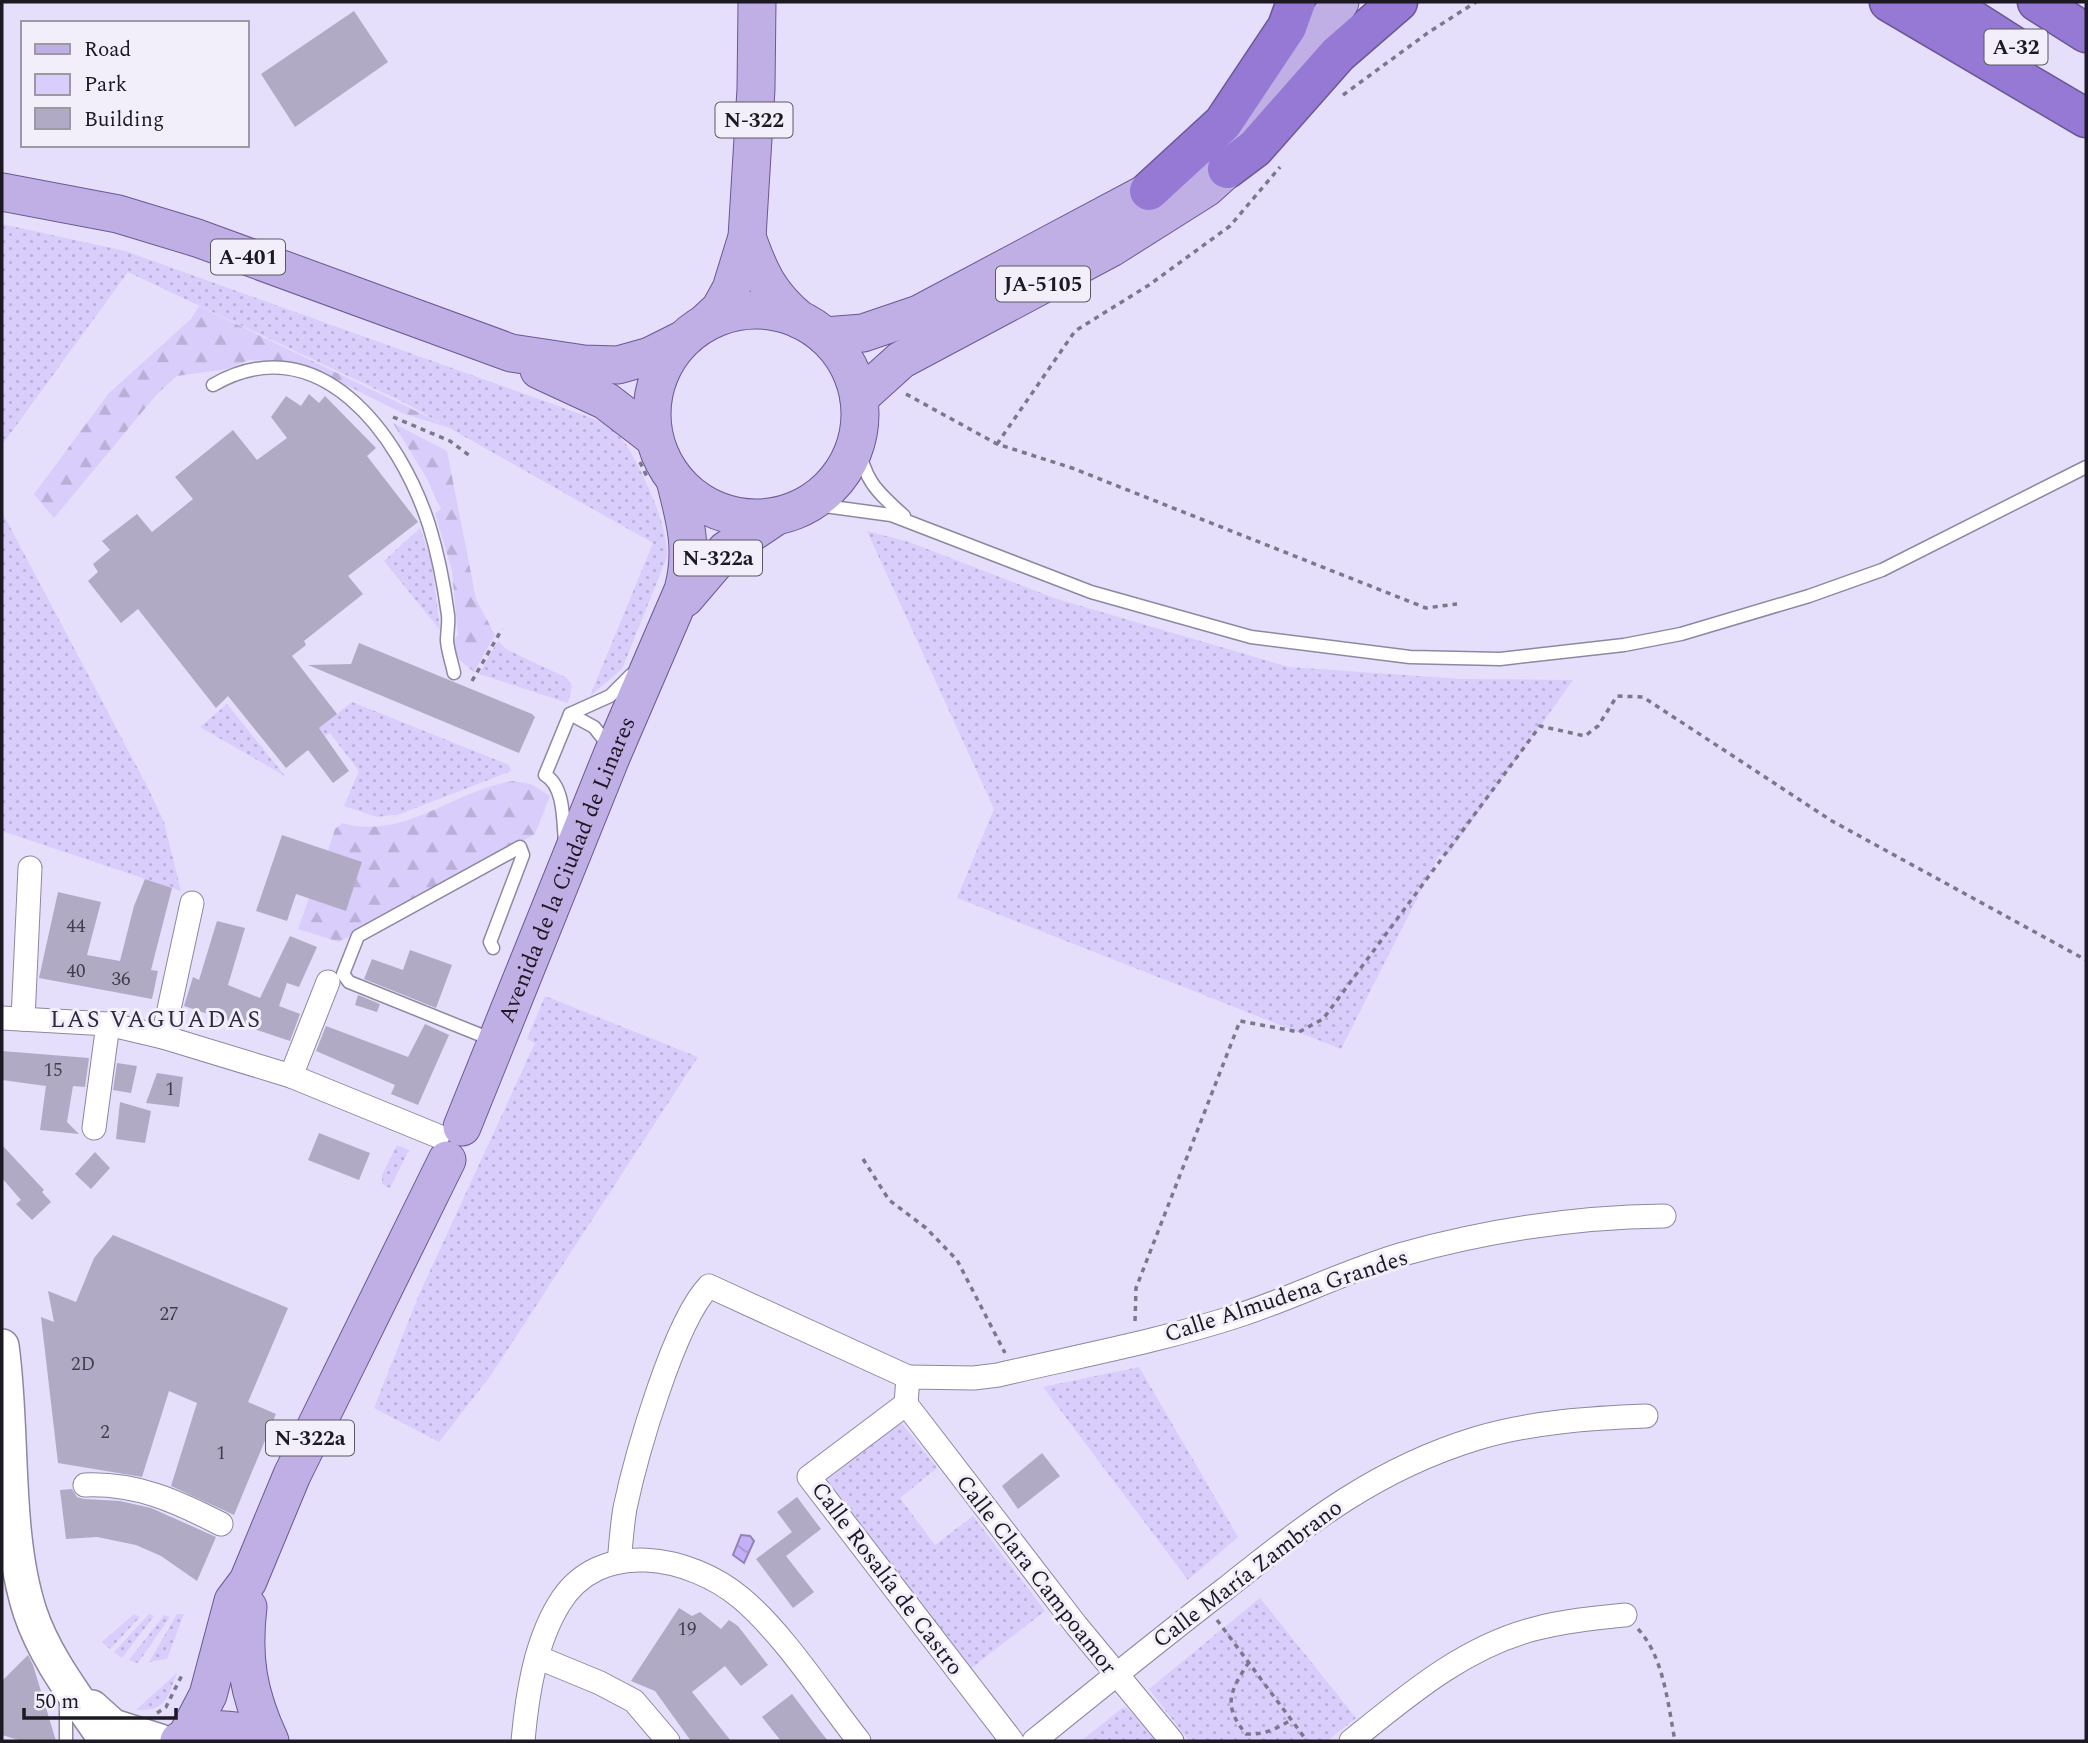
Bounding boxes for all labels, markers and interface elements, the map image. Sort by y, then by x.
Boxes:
legend [21,21,248,147]
road number: A-32 [1984,30,2048,64]
text: Road [84,34,131,66]
text: Park [84,69,128,101]
road number: N-322 [716,102,792,138]
text: Building [84,104,164,136]
road number: A-401 [211,240,285,274]
road number: JA-5105 [996,266,1090,302]
road number: N-322a [674,540,762,576]
street label: Avenida de la Ciudad de Linares [490,711,646,1028]
house number: 44 [66,912,86,941]
house number: 40 [66,957,86,986]
house number: 36 [111,965,131,994]
district label: LAS VAGUADAS [50,1002,262,1038]
house number: 15 [43,1056,63,1085]
house number: 1 [165,1075,175,1104]
street label: Calle Almudena Grandes [1160,1240,1413,1352]
house number: 27 [159,1300,179,1329]
house number: 2D [71,1350,95,1379]
house number: 2 [100,1418,110,1447]
road number: N-322a [266,1420,354,1456]
house number: 1 [216,1439,226,1468]
street label: Calle Clara Campoamor [947,1468,1125,1682]
street label: Calle Rosalía de Castro [802,1474,972,1683]
street label: Calle María Zambrano [1146,1491,1350,1657]
house number: 19 [677,1615,697,1644]
scale bar [24,1676,177,1720]
text: 50 m [35,1686,79,1718]

